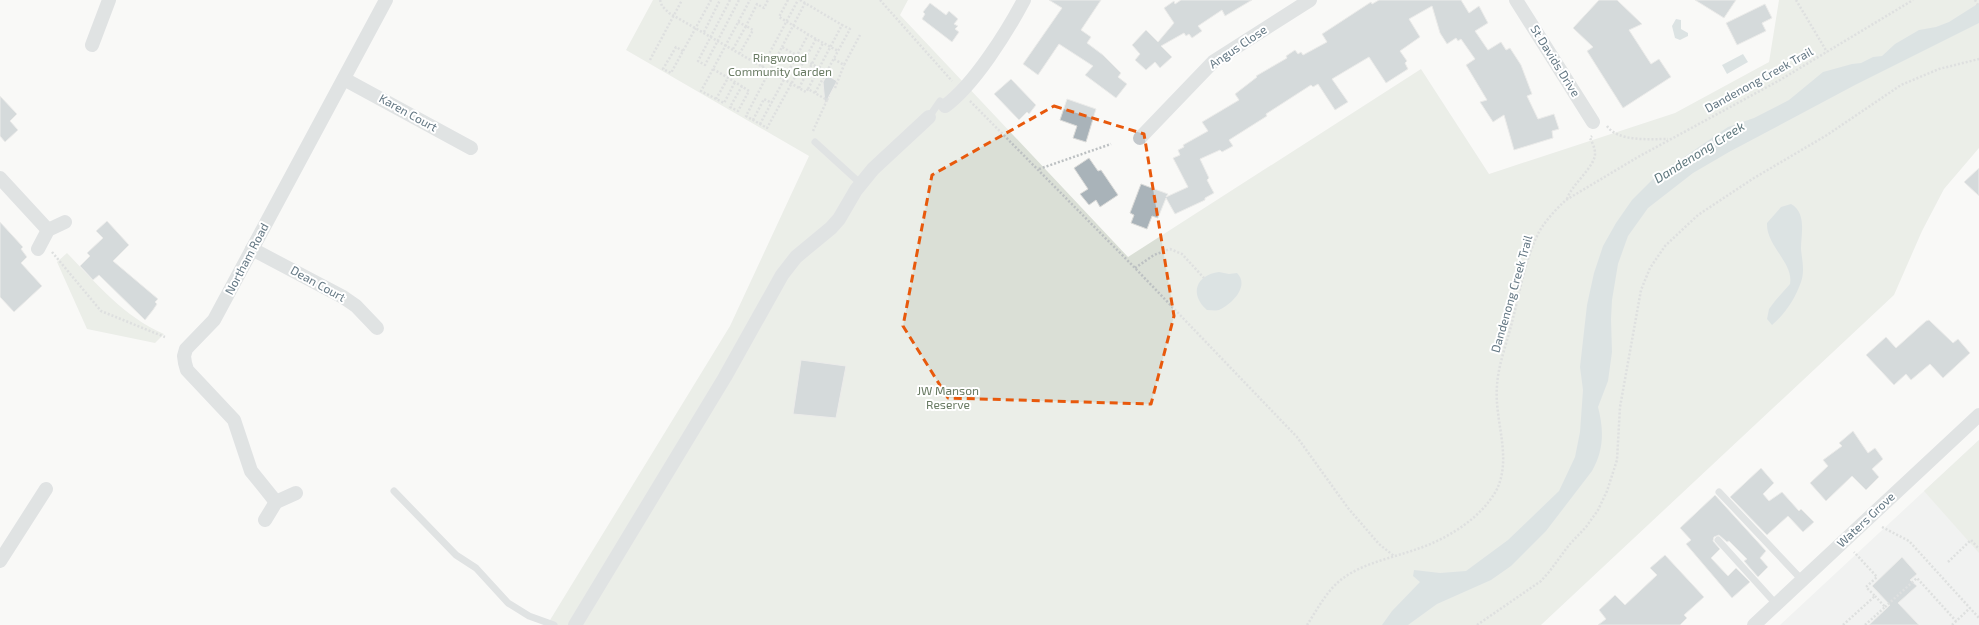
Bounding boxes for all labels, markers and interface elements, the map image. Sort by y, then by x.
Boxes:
street label: Angus Close [1206,22,1269,71]
street label: St Davids Drive [1528,22,1583,99]
street label: Dandenong Creek Trail [1702,43,1815,115]
park label: Ringwood Community Garden [728,50,832,78]
street label: Karen Court [377,90,440,134]
water label: Dandenong Creek [1651,118,1747,186]
street label: Northam Road [221,220,271,297]
street label: Dandenong Creek Trail [1488,233,1535,354]
street label: Dean Court [289,262,349,304]
park label: JW Manson Reserve [917,383,979,411]
street label: Waters Grove [1833,489,1897,550]

